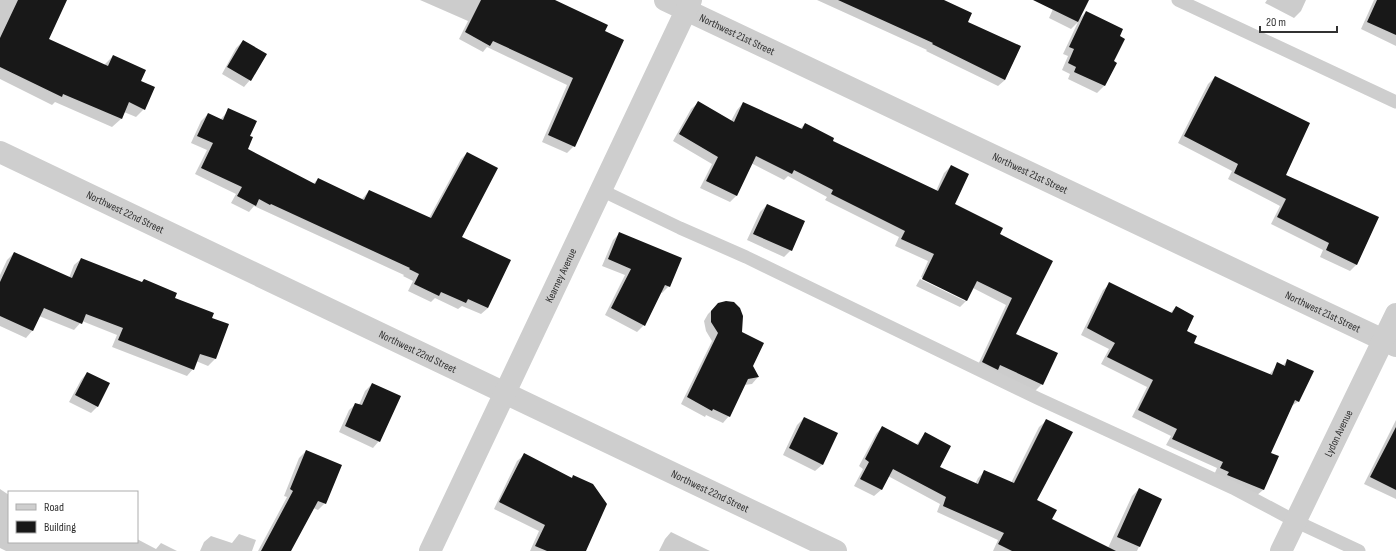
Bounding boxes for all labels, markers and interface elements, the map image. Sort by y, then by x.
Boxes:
scale bar [1260,8,1337,34]
street label: Northwest 21st Street [697,11,777,58]
text: 20 m [1266,15,1286,30]
street label: Northwest 21st Street [990,150,1070,197]
street label: Northwest 22nd Street [84,188,167,237]
street label: Kearney Avenue [543,246,579,305]
street label: Northwest 21st Street [1283,288,1363,336]
street label: Northwest 22nd Street [377,328,459,376]
street label: Lydon Avenue [1322,408,1356,459]
street label: Northwest 22nd Street [669,467,752,516]
legend [8,491,138,543]
text: Road [44,500,64,515]
text: Building [44,520,76,535]

